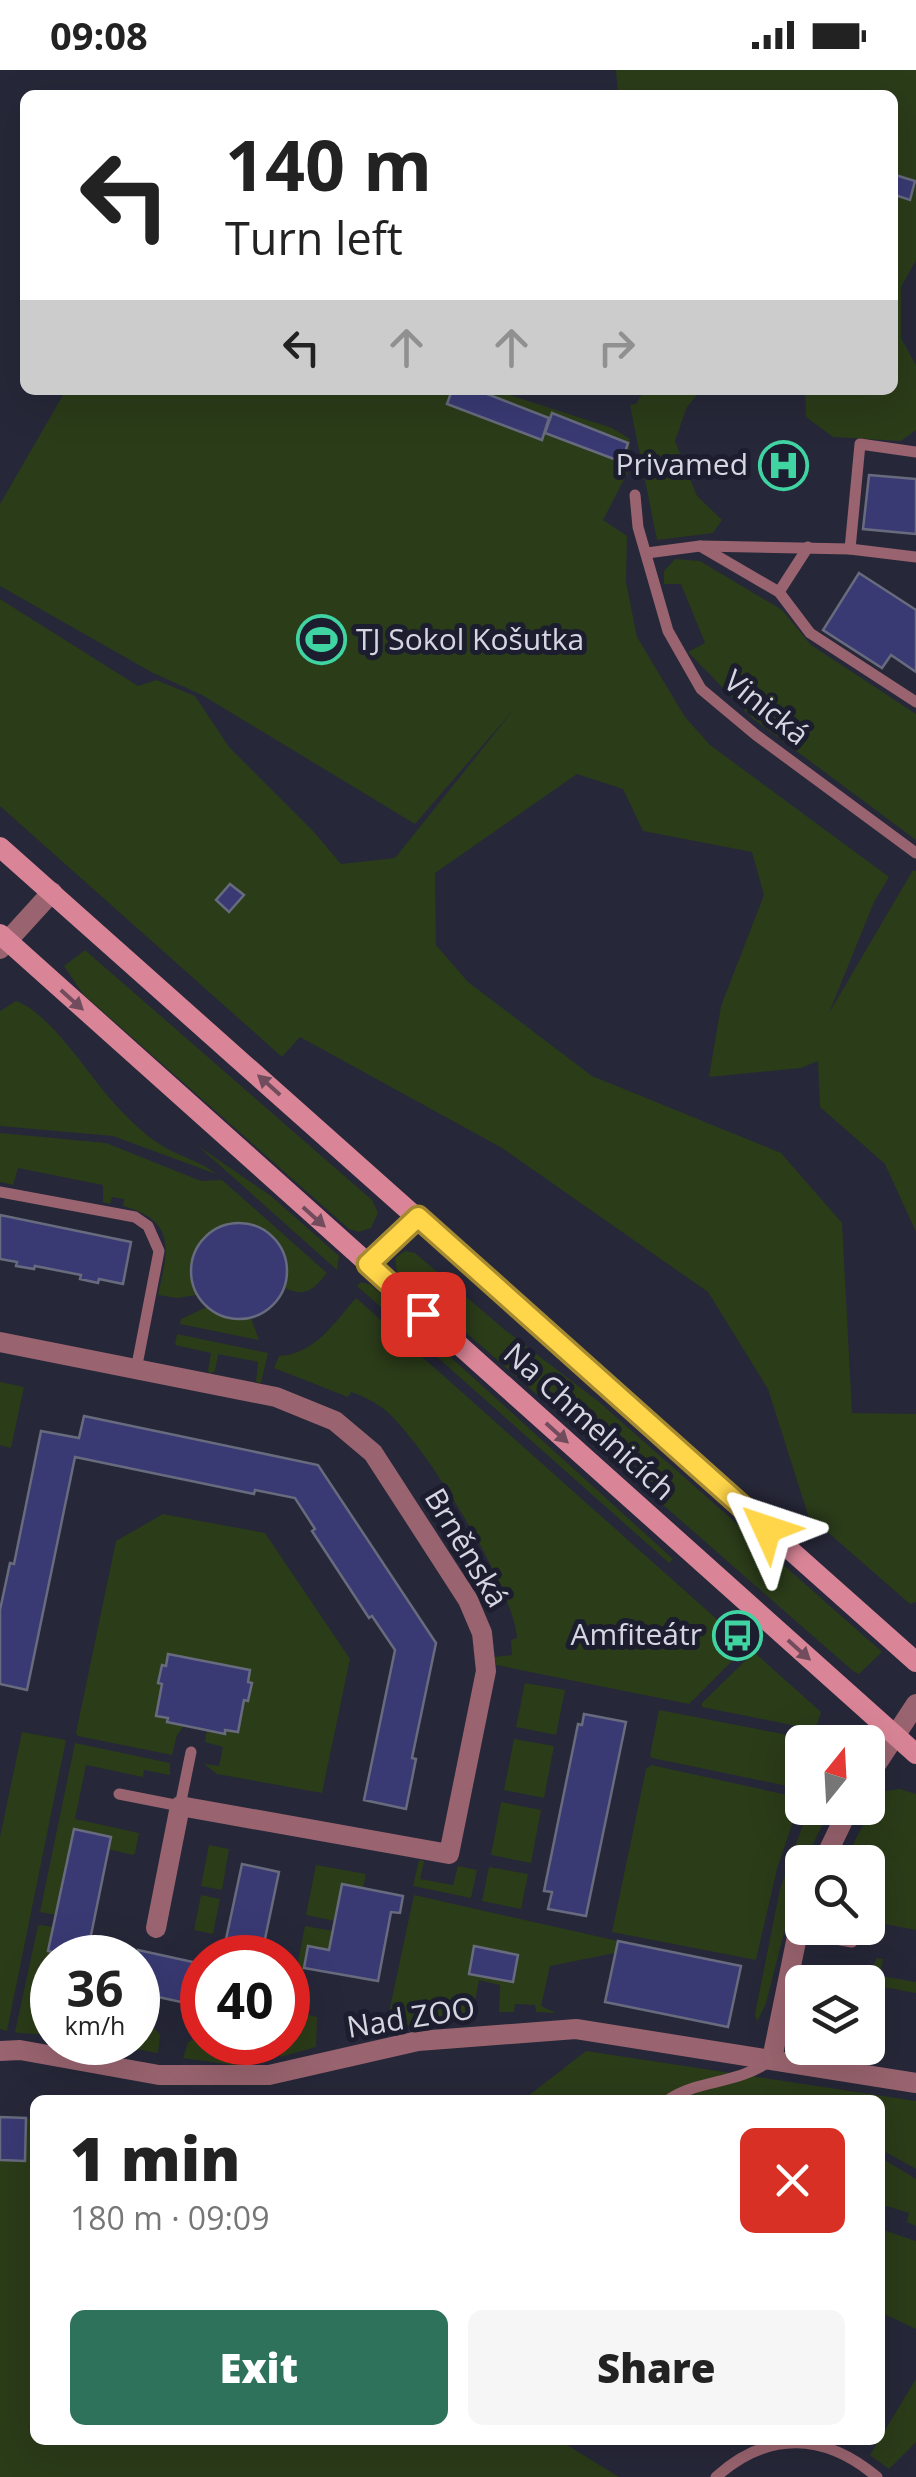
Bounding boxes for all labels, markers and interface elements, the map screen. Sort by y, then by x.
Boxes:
text: 09:08 [50,9,148,61]
text: 140 m [225,116,432,212]
icon: left [60,130,190,260]
text: Turn left [225,207,403,268]
icon: left [274,320,329,375]
icon: ahead [379,320,434,375]
icon: ahead [484,320,539,375]
icon: right [589,320,644,375]
hospital icon: Privamed [757,439,809,491]
place label: Privamed [615,443,748,484]
sports icon: TJ Sokol Košutka [295,614,347,666]
place label: TJ Sokol Košutka [356,618,584,659]
street label: Vinická [716,660,818,754]
one-way arrow [60,988,84,1011]
one-way arrow [257,1074,282,1096]
one-way arrow [301,1205,326,1227]
pin [381,1272,466,1357]
icon: arrive [396,1287,451,1342]
street label: Na Chmelnicích [496,1333,684,1509]
one-way arrow [545,1421,569,1444]
position arrow [715,1477,819,1581]
street label: Brněnská [416,1480,519,1614]
bus stop icon: Amfiteátr [711,1609,763,1661]
place label: Amfiteátr [570,1613,702,1654]
one-way arrow [786,1638,811,1660]
north arrow [785,1725,885,1825]
map controls [785,1725,885,2065]
button: search [785,1845,885,1945]
speed limit sign: 40 [180,1935,310,2065]
text: 36 [66,1954,124,2022]
button: layers [785,1965,885,2065]
street label: Nad ZOO [344,1986,478,2047]
text: km/h [65,2008,125,2042]
text: 1 min [70,2117,240,2199]
button: close [740,2128,845,2233]
text: 180 m · 09:09 [70,2196,269,2239]
button: Exit [70,2310,448,2425]
button: Share [468,2310,845,2425]

